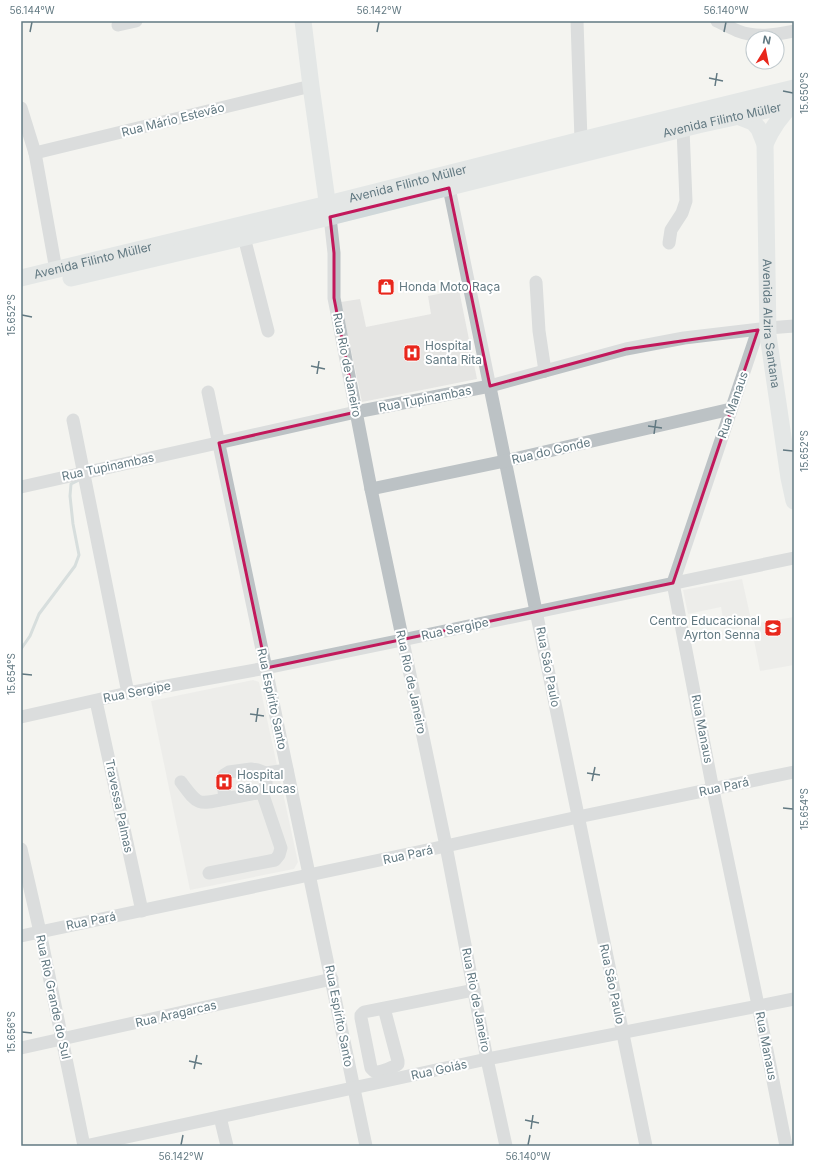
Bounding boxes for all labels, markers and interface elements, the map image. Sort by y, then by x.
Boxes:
text: 56.144°W [9,4,55,16]
text: 56.142°W [357,4,402,16]
text: 56.140°W [703,4,749,16]
north arrow [745,30,785,70]
text: N [761,33,772,48]
text: 15.650°S [798,72,810,114]
street label: Rua Mário Estevão [120,99,226,140]
street label: Avenida Filinto Müller [661,99,783,141]
street label: Avenida Filinto Müller [347,161,469,205]
street label: Avenida Filinto Müller [32,239,154,282]
street label: Avenida Alzira Santana [760,259,784,389]
shop icon: Honda Moto Raça [376,277,396,297]
place label: Honda Moto Raça [399,279,500,294]
text: 15.652°S [5,294,17,336]
street label: Rua Rio de Janeiro [330,311,365,418]
place label: Hospital Santa Rita [425,338,482,367]
hospital icon: Hospital Santa Rita [402,343,422,363]
street label: Rua Manaus [714,369,751,440]
street label: Rua Tupinambas [377,382,472,415]
text: 15.652°S [798,430,810,472]
street label: Rua do Gonde [510,434,592,467]
street label: Rua Tupinambas [60,449,155,484]
place label: Centro Educacional Ayrton Senna [649,613,760,642]
street label: Rua Sergipe [420,614,490,643]
school or university icon: Centro Educacional Ayrton Senna [763,618,783,638]
street label: Rua São Paulo [533,625,564,708]
street label: Rua Rio de Janeiro [393,629,430,735]
street label: Rua Espírito Santo [254,647,291,751]
text: 15.654°S [5,653,17,695]
street label: Rua Sergipe [102,678,172,705]
street label: Rua Manaus [688,693,717,765]
street label: Travessa Palmas [102,758,137,854]
place label: Hospital São Lucas [237,767,296,796]
hospital icon: Hospital São Lucas [214,772,234,792]
street label: Rua Pará [698,774,750,799]
text: 15.654°S [798,788,810,830]
street label: Rua Pará [382,842,434,867]
street label: Rua Pará [65,908,117,933]
street label: Rua Rio Grande do Sul [33,933,74,1060]
street label: Rua São Paulo [597,942,628,1025]
street label: Rua Rio de Janeiro [459,946,494,1053]
street label: Rua Espírito Santo [322,964,357,1068]
street label: Rua Aragarcas [134,997,218,1030]
street label: Rua Manaus [752,1010,781,1082]
text: 15.656°S [5,1011,17,1053]
street label: Rua Goiás [409,1056,468,1083]
text: 56.142°W [159,1150,204,1162]
text: 56.140°W [505,1150,551,1162]

